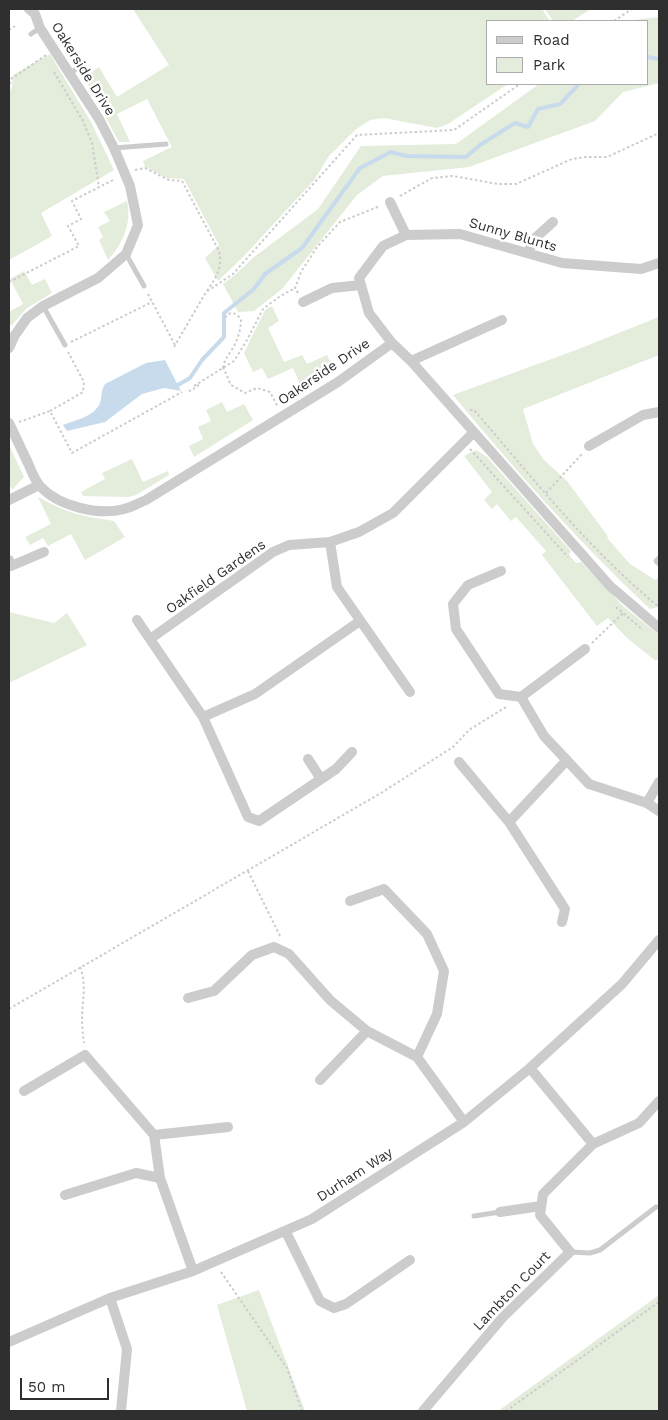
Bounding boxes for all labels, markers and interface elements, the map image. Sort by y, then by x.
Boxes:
street label: Oakerside Drive [47,19,119,119]
legend [486,20,648,85]
text: Road [533,31,570,49]
text: Park [533,56,565,74]
street label: Sunny Blunts [467,214,559,256]
street label: Oakerside Drive [275,335,373,409]
street label: Oakfield Gardens [163,536,269,618]
street label: Durham Way [314,1144,396,1206]
street label: Lambton Court [470,1248,554,1334]
scale bar [22,1368,111,1400]
text: 50 m [28,1378,65,1396]

